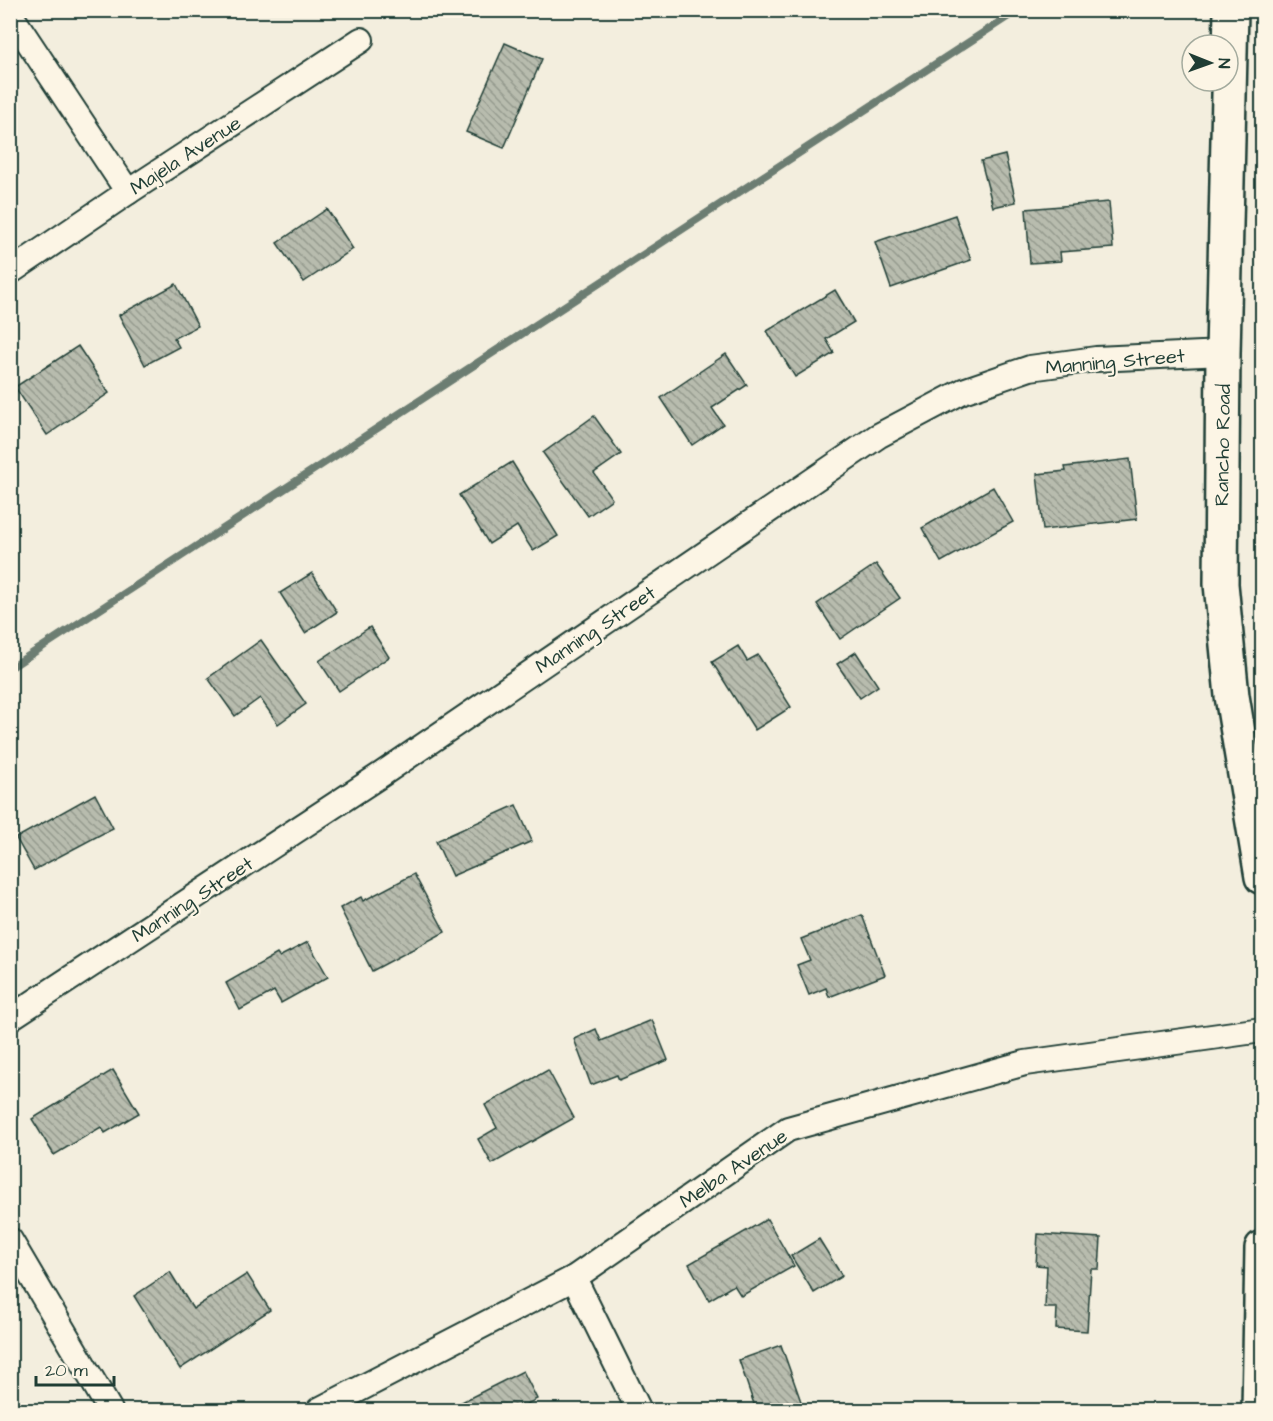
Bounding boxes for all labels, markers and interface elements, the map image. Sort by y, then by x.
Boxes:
north arrow [1180,33,1240,93]
text: N [1213,58,1235,68]
street label: Majela Avenue [124,109,247,202]
street label: Manning Street [1044,342,1186,383]
street label: Rancho Road [1208,384,1238,506]
street label: Manning Street [530,579,662,681]
street label: Manning Street [126,850,259,950]
street label: Melba Avenue [674,1122,793,1215]
scale bar [36,1349,114,1387]
text: 20 m [45,1358,88,1383]

